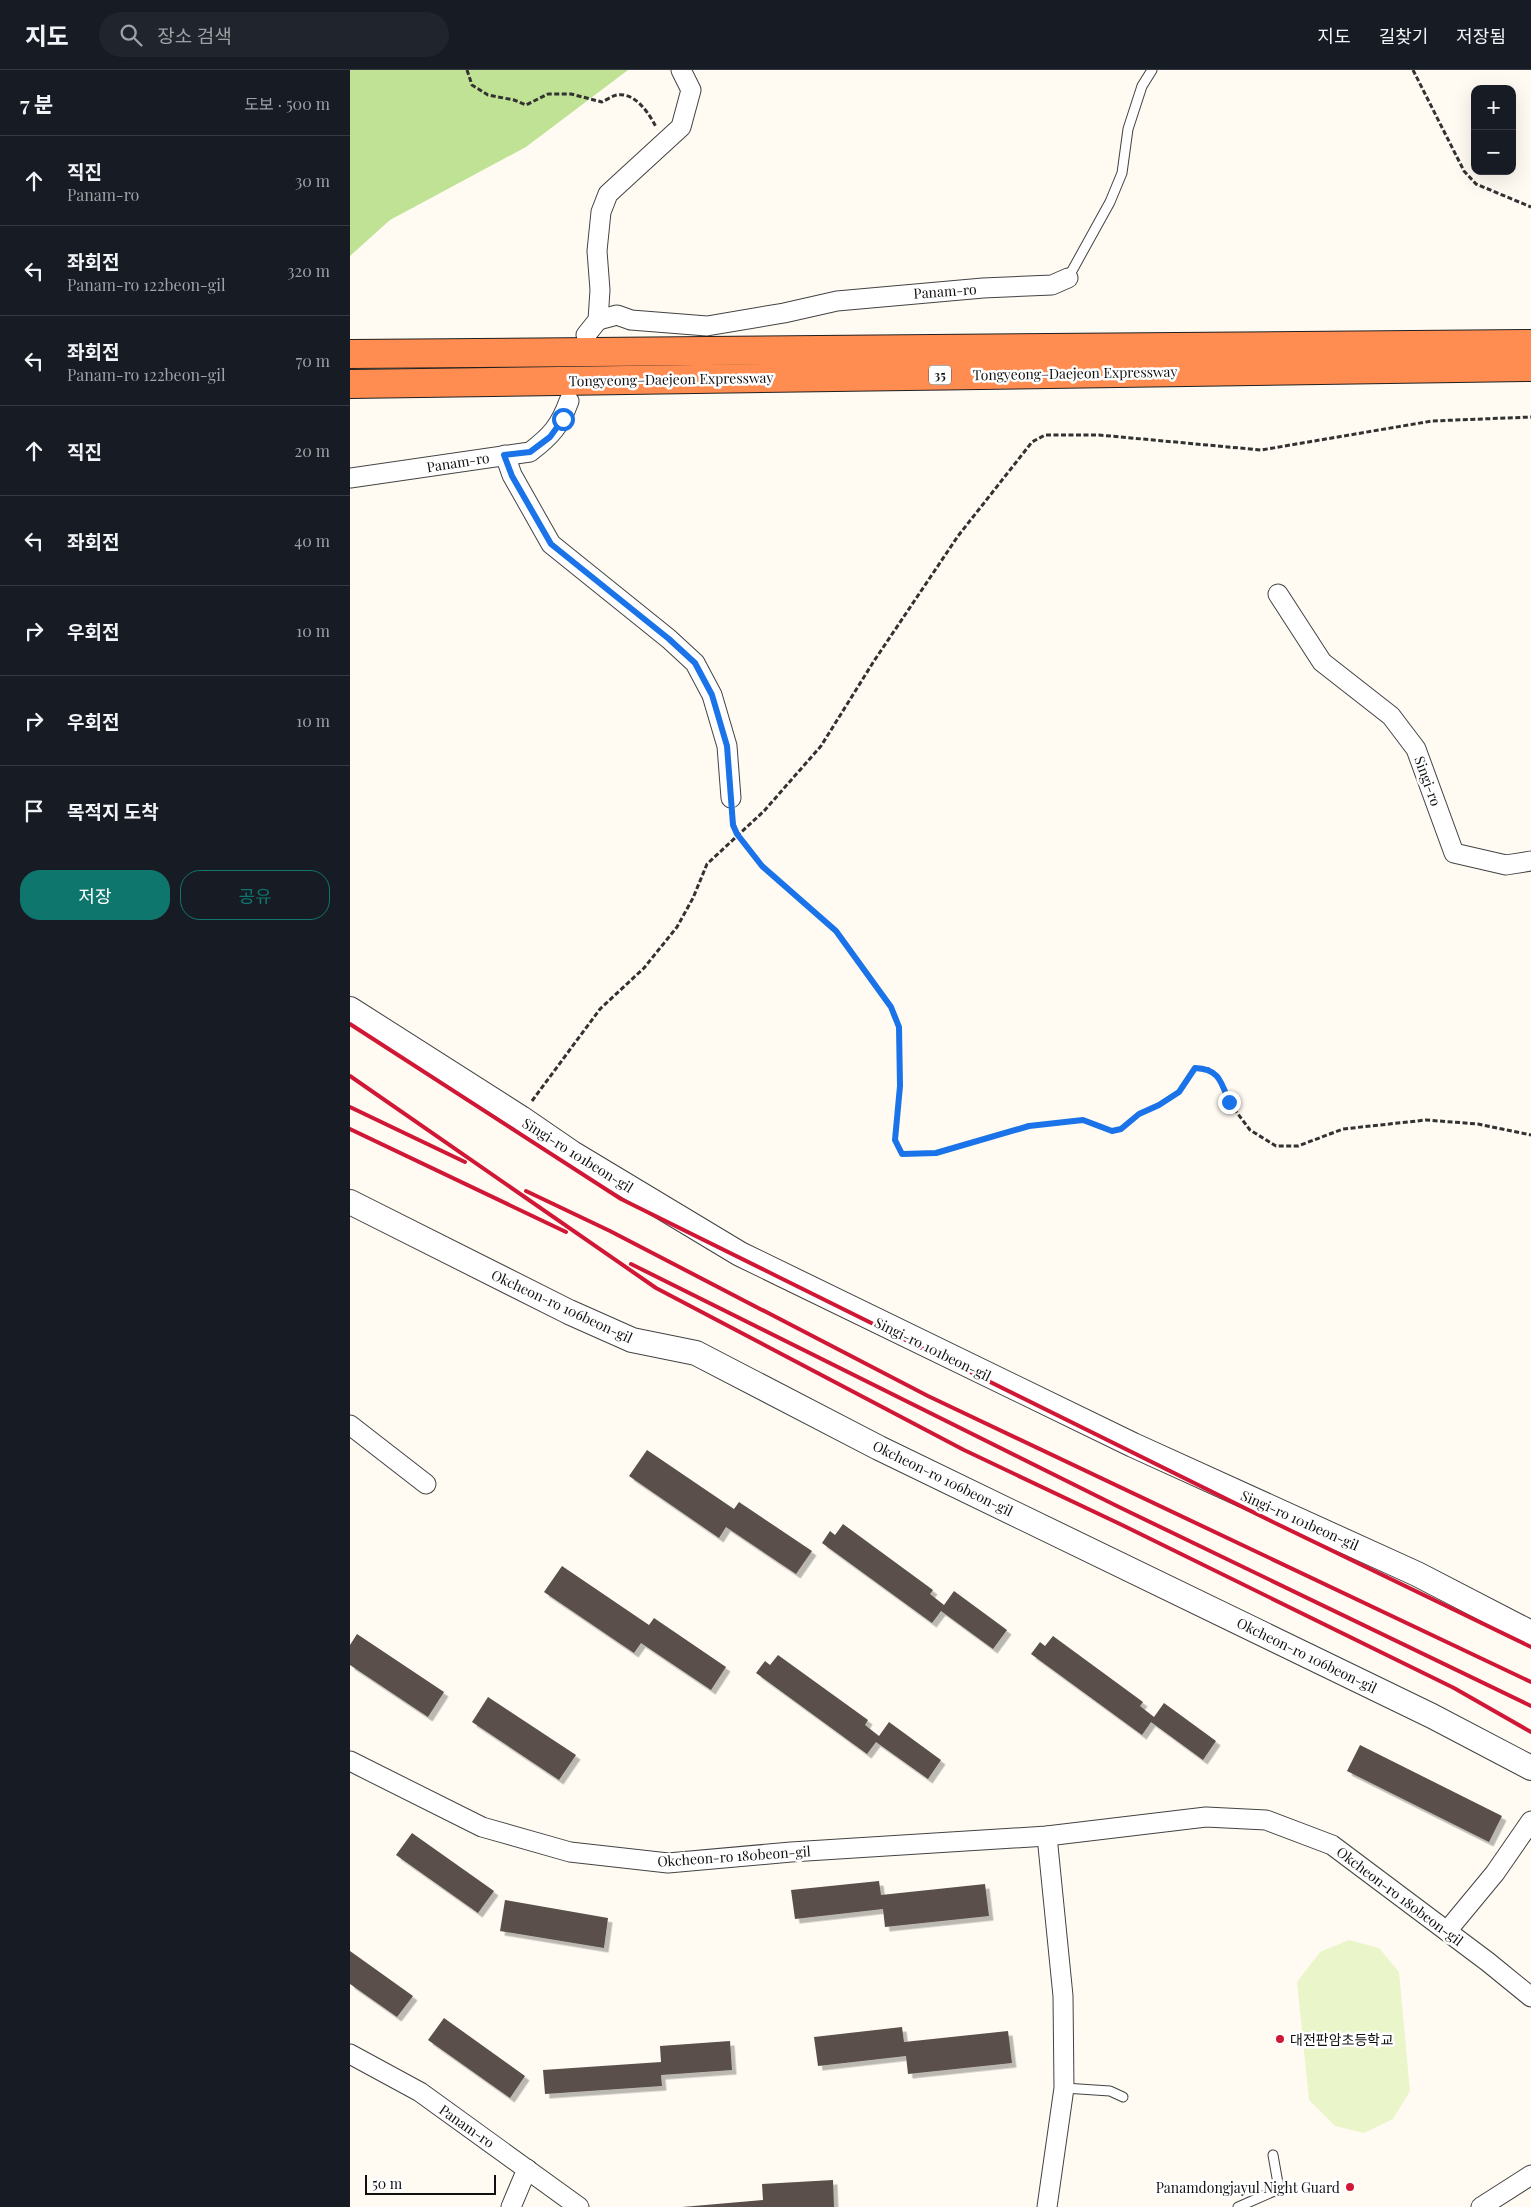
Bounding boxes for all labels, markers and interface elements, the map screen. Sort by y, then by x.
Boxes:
search box [99,12,449,57]
text: 지도 [25,19,69,51]
icon: search [117,21,145,49]
text: 장소 검색 [157,22,232,48]
text: 지도 [1318,24,1351,48]
text: 길찾기 [1379,24,1428,48]
text: 저장됨 [1456,24,1506,48]
map controls [1471,85,1516,175]
button: + [1471,85,1516,130]
text: 7 분 [20,89,53,117]
text: 도보 · 500 m [244,93,330,114]
button: − [1471,130,1516,175]
text: 직진 [67,158,102,184]
icon: ahead [20,167,48,195]
text: 30 m [295,170,330,191]
text: Panam-ro [67,184,139,205]
text: 좌회전 [67,248,119,274]
icon: left [20,257,48,285]
text: 320 m [287,260,330,281]
text: Panam-ro 122beon-gil [67,274,226,295]
street label: Panam-ro [913,279,978,303]
text: 좌회전 [67,338,119,364]
icon: left [20,347,48,375]
text: 70 m [296,350,330,371]
street label: Tongyeong–Daejeon Expressway [972,362,1178,384]
text: Panam-ro 122beon-gil [67,364,226,385]
road number: 35 [929,366,951,384]
street label: Tongyeong–Daejeon Expressway [568,368,774,390]
route start [552,408,575,431]
icon: ahead [20,437,48,465]
text: 직진 [67,438,102,464]
text: 20 m [295,440,330,461]
street label: Panam-ro [425,448,491,476]
icon: left [20,527,48,555]
text: 좌회전 [67,528,119,554]
text: 40 m [294,530,330,551]
icon: right [20,617,48,645]
text: 우회전 [67,618,119,644]
text: 10 m [296,620,330,641]
icon: right [20,707,48,735]
text: 우회전 [67,708,119,734]
text: 10 m [296,710,330,731]
street label: Singi-ro [1410,753,1446,809]
icon: arrive [20,797,48,825]
text: 목적지 도착 [67,798,159,824]
button: 저장 [20,870,170,920]
button: 공유 [180,870,330,920]
route end [1218,1091,1241,1114]
street label: Singi-ro 101beon-gil [519,1113,637,1197]
street label: Okcheon-ro 106beon-gil [488,1265,636,1347]
street label: Singi-ro 101beon-gil [872,1313,994,1385]
street label: Okcheon-ro 106beon-gil [870,1436,1016,1520]
street label: Singi-ro 101beon-gil [1238,1485,1362,1555]
street label: Okcheon-ro 106beon-gil [1234,1613,1380,1697]
street label: Okcheon-ro 180beon-gil [657,1841,811,1871]
street label: Okcheon-ro 180beon-gil [1333,1842,1467,1950]
place label: 대전판암초등학교 [1290,2030,1393,2049]
marker: 대전판암초등학교 [1274,2033,1286,2045]
street label: Panam-ro [436,2100,499,2152]
scale bar [365,2172,496,2195]
text: 50 m [372,2174,402,2193]
place label: Panamdongjayul Night Guard [1156,2178,1340,2197]
marker: Panamdongjayul Night Guard [1344,2181,1356,2193]

